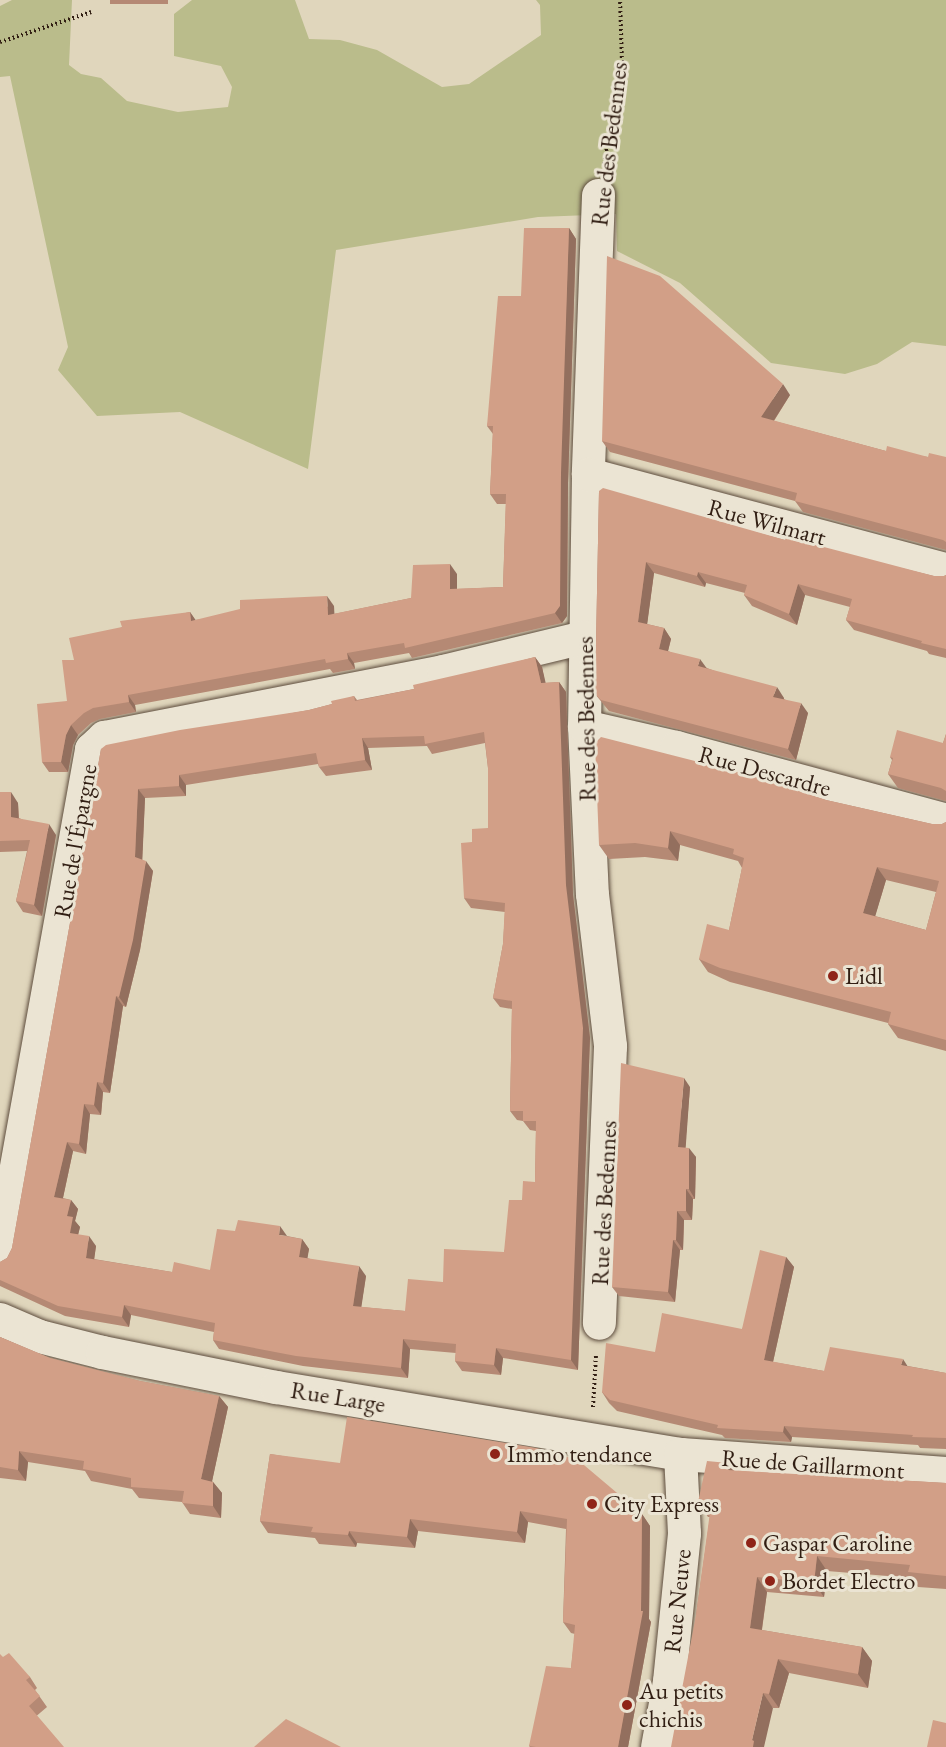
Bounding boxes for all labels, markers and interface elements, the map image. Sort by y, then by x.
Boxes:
street label: Rue des Bedennes [585,60,633,228]
street label: Rue Wilmart [705,492,829,552]
street label: Rue des Bedennes [570,636,602,802]
street label: Rue Descardre [696,740,834,802]
street label: Rue de l'Épargne [47,762,103,920]
place label: Lidl [845,962,883,990]
marker: Lidl [826,969,840,983]
street label: Rue des Bedennes [585,1120,623,1286]
street label: Rue Large [289,1375,387,1419]
place label: Immo tendance [507,1440,652,1468]
street label: Rue de Gaillarmont [721,1443,905,1485]
marker: Immo tendance [488,1447,502,1461]
place label: City Express [604,1490,719,1518]
marker: City Express [585,1497,599,1511]
place label: Gaspar Caroline [763,1529,912,1557]
marker: Gaspar Caroline [744,1536,758,1550]
street label: Rue Neuve [657,1548,697,1654]
place label: Bordet Electro [782,1567,915,1595]
marker: Bordet Electro [763,1574,777,1588]
place label: Au petits chichis [639,1677,724,1733]
marker: Au petits chichis [620,1698,634,1712]

